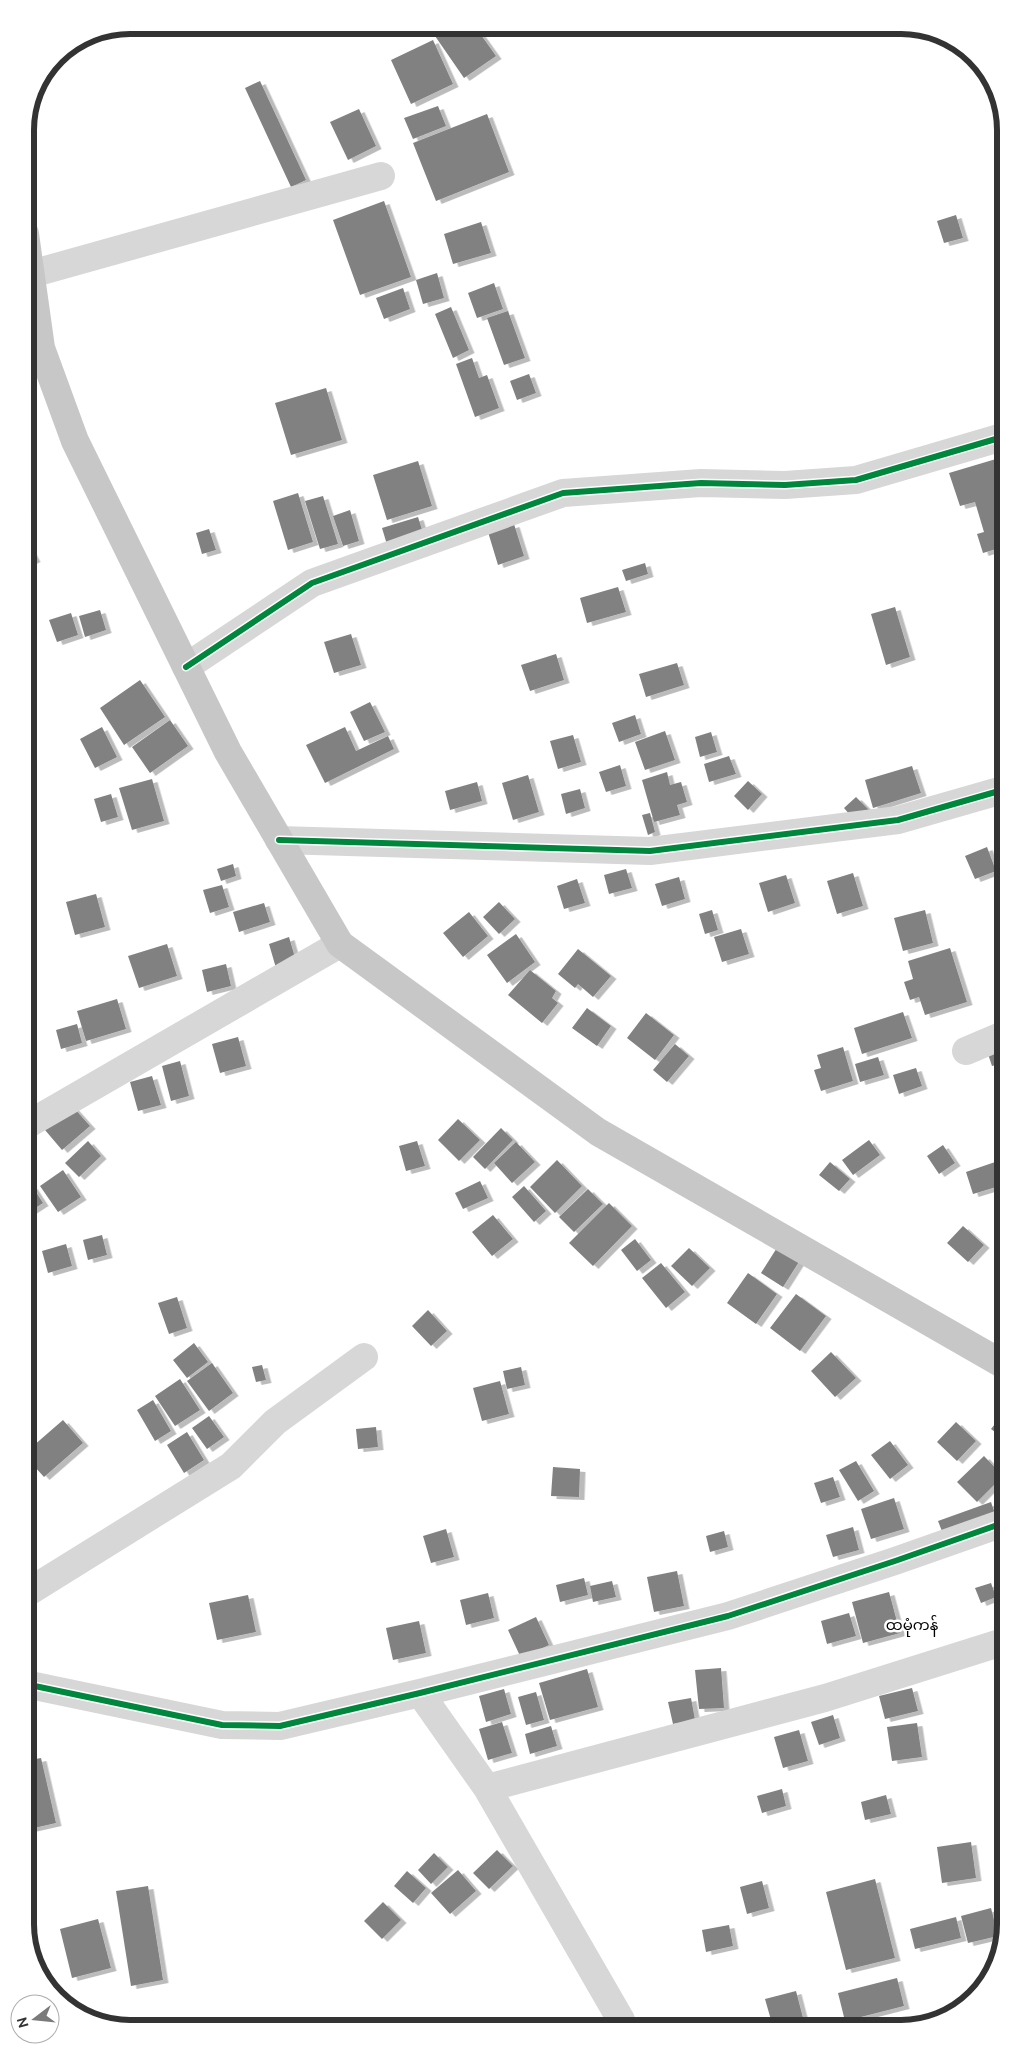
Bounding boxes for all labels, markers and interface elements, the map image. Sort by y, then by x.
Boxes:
district label: ထမုံကန် [886,1615,939,1637]
north arrow [10,1994,60,2044]
text: N [13,2015,32,2030]

